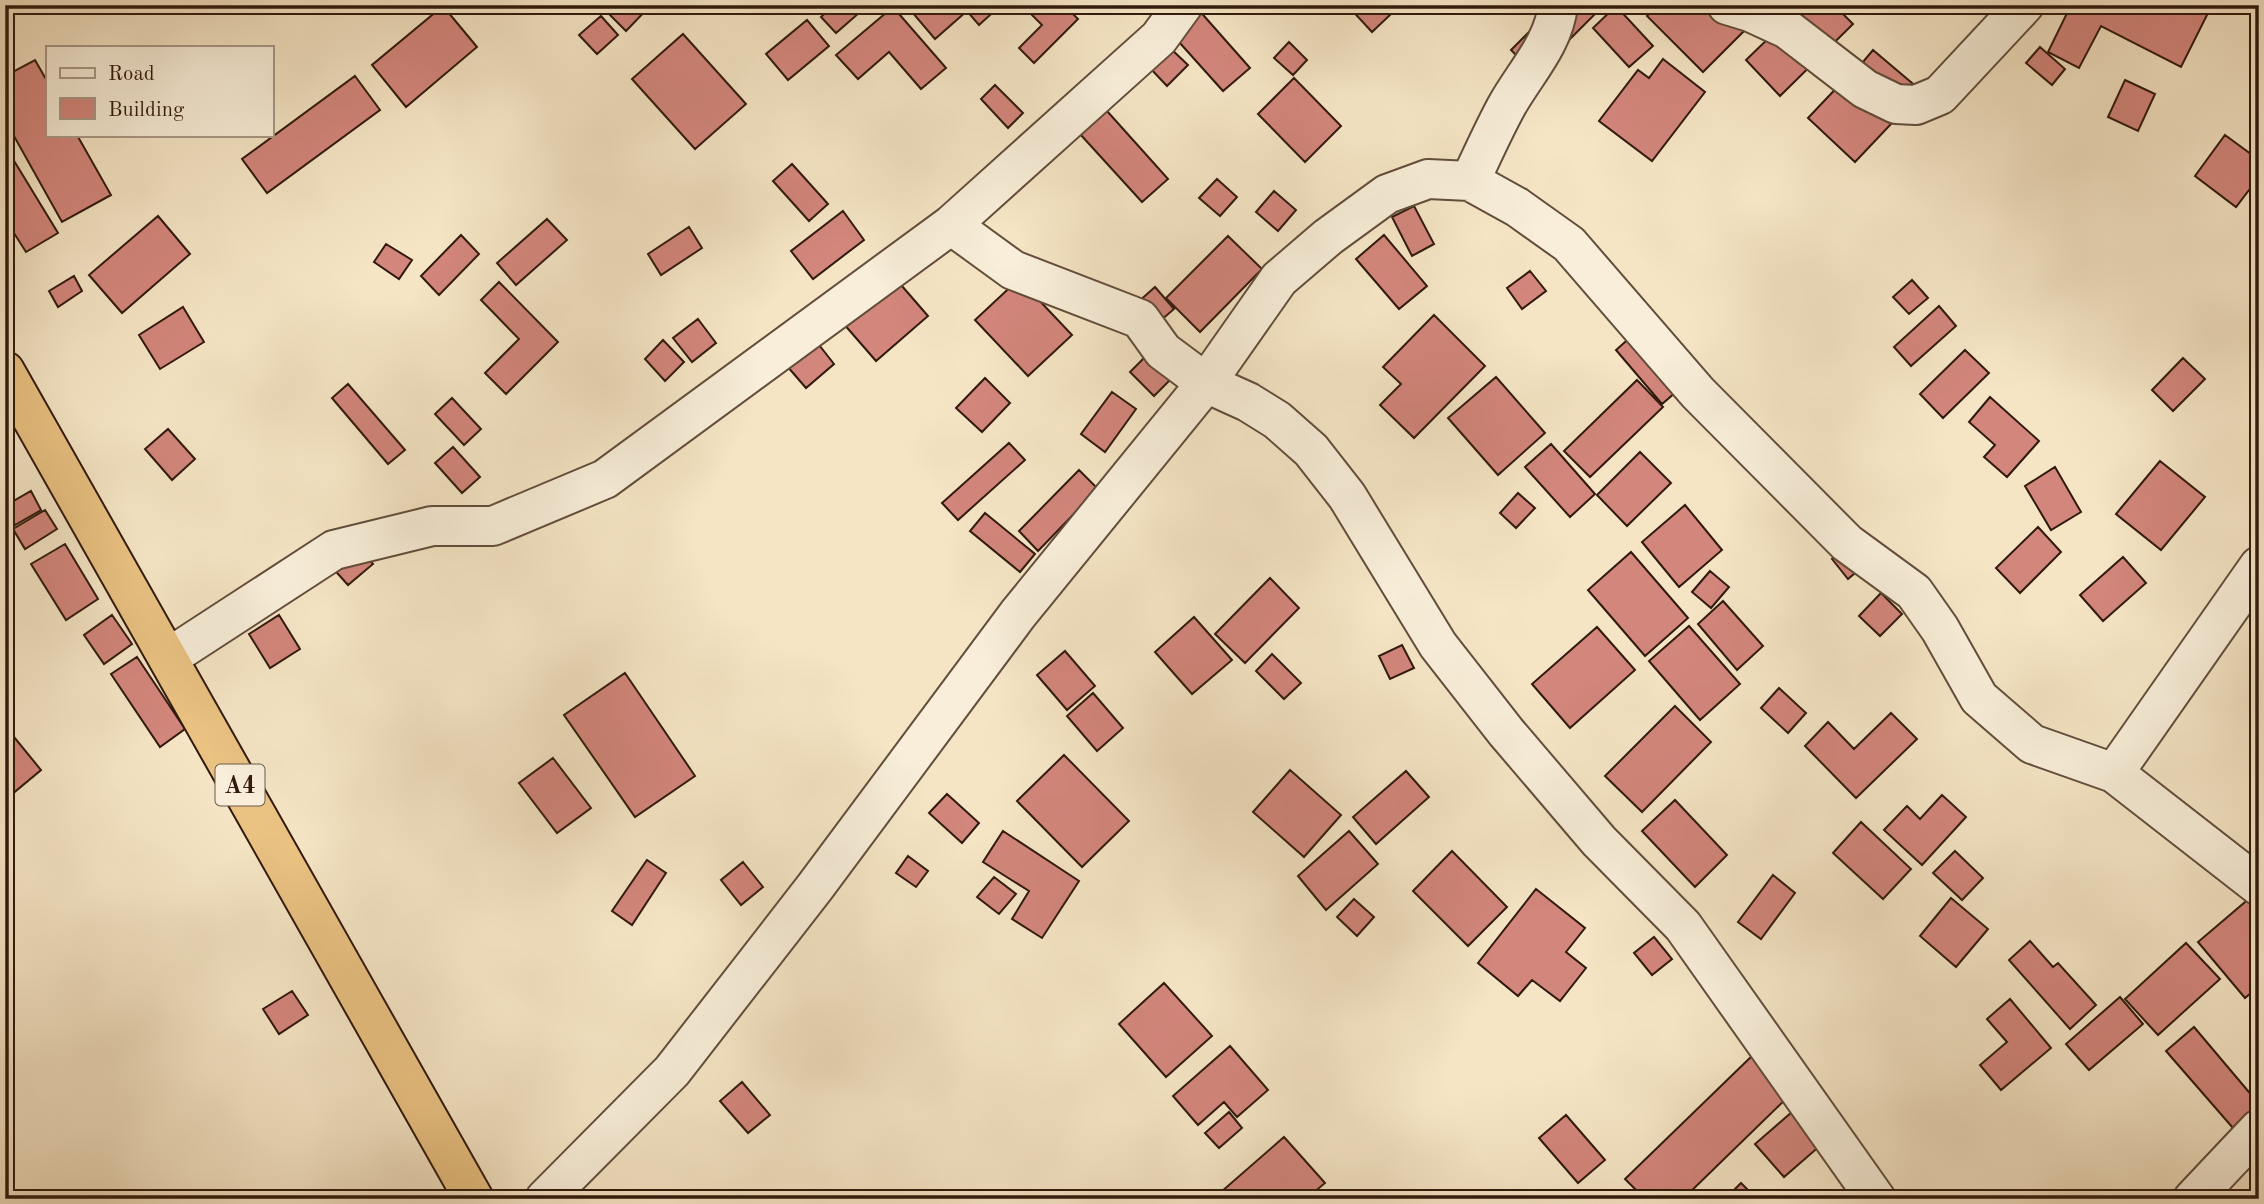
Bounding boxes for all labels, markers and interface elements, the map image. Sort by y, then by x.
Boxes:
legend [46,46,273,136]
text: Road [108,64,155,85]
text: Building [108,100,185,121]
road number: A4 [216,764,264,806]

